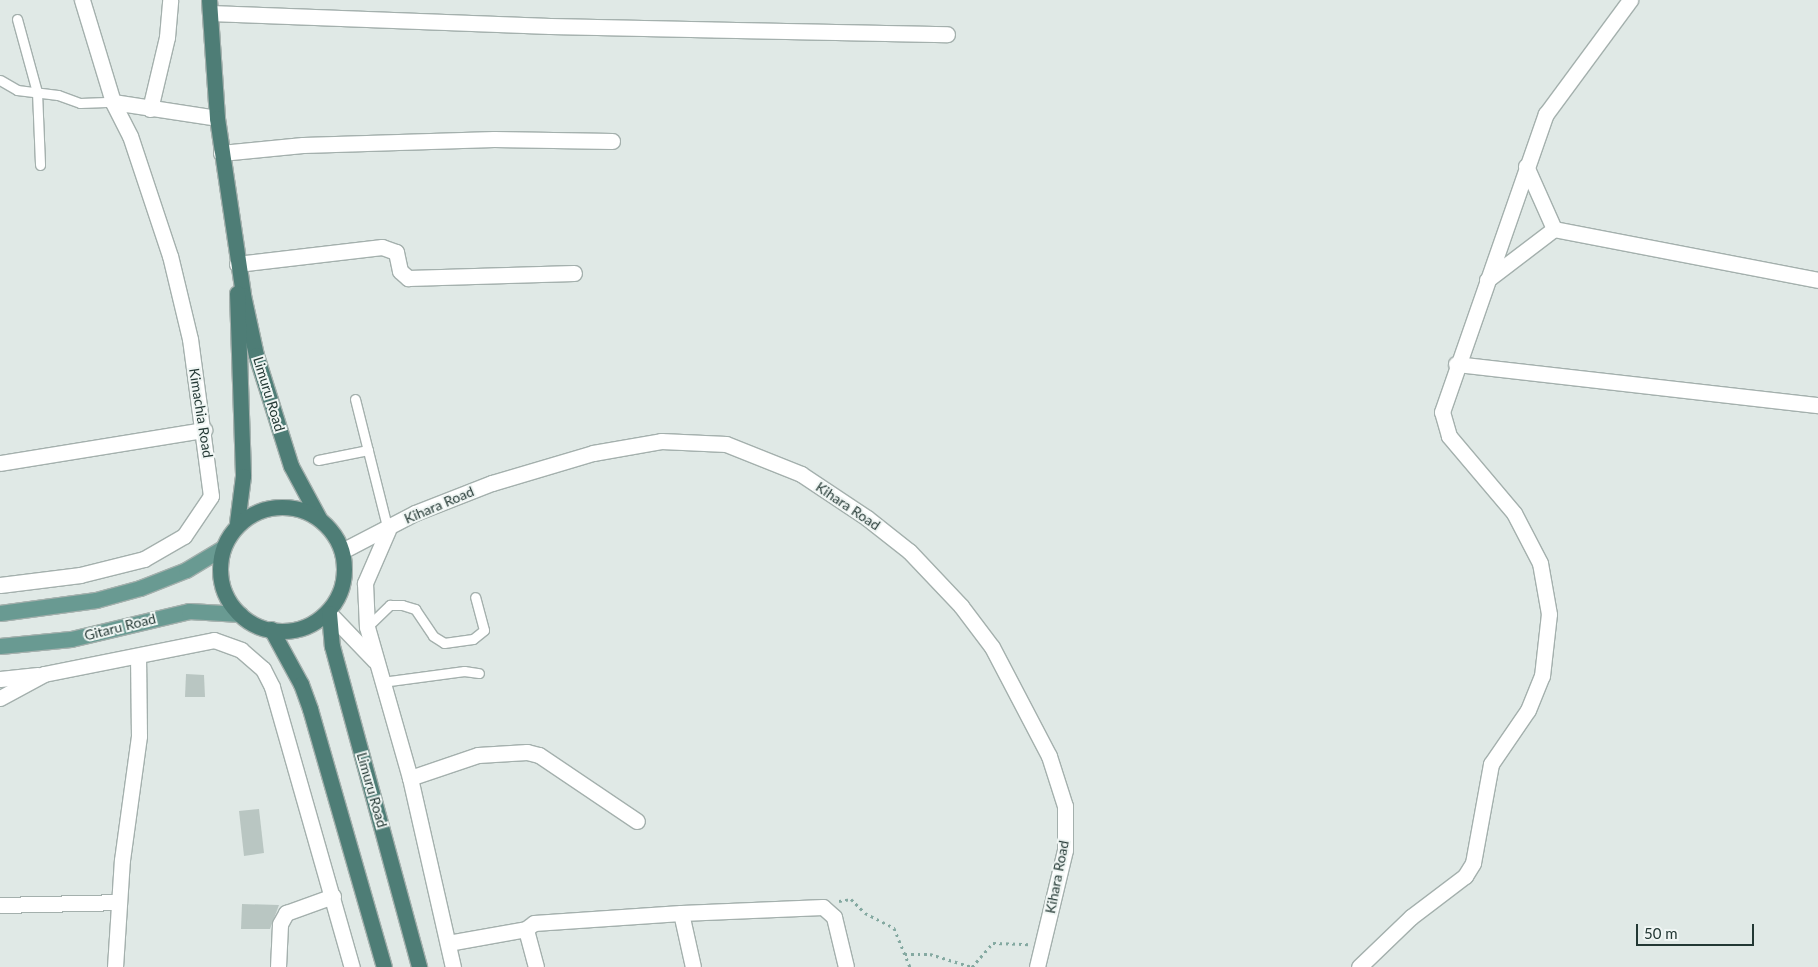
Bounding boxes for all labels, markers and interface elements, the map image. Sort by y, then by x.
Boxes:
street label: Limuru Road [250,355,288,433]
street label: Kimachia Road [186,367,216,459]
street label: Kihara Road [813,478,883,534]
street label: Kihara Road [402,483,476,527]
street label: Gitaru Road [83,610,157,644]
street label: Limuru Road [353,750,391,830]
street label: Kihara Road [1042,839,1072,915]
scale bar [1638,914,1756,946]
text: 50 m [1644,924,1678,942]

